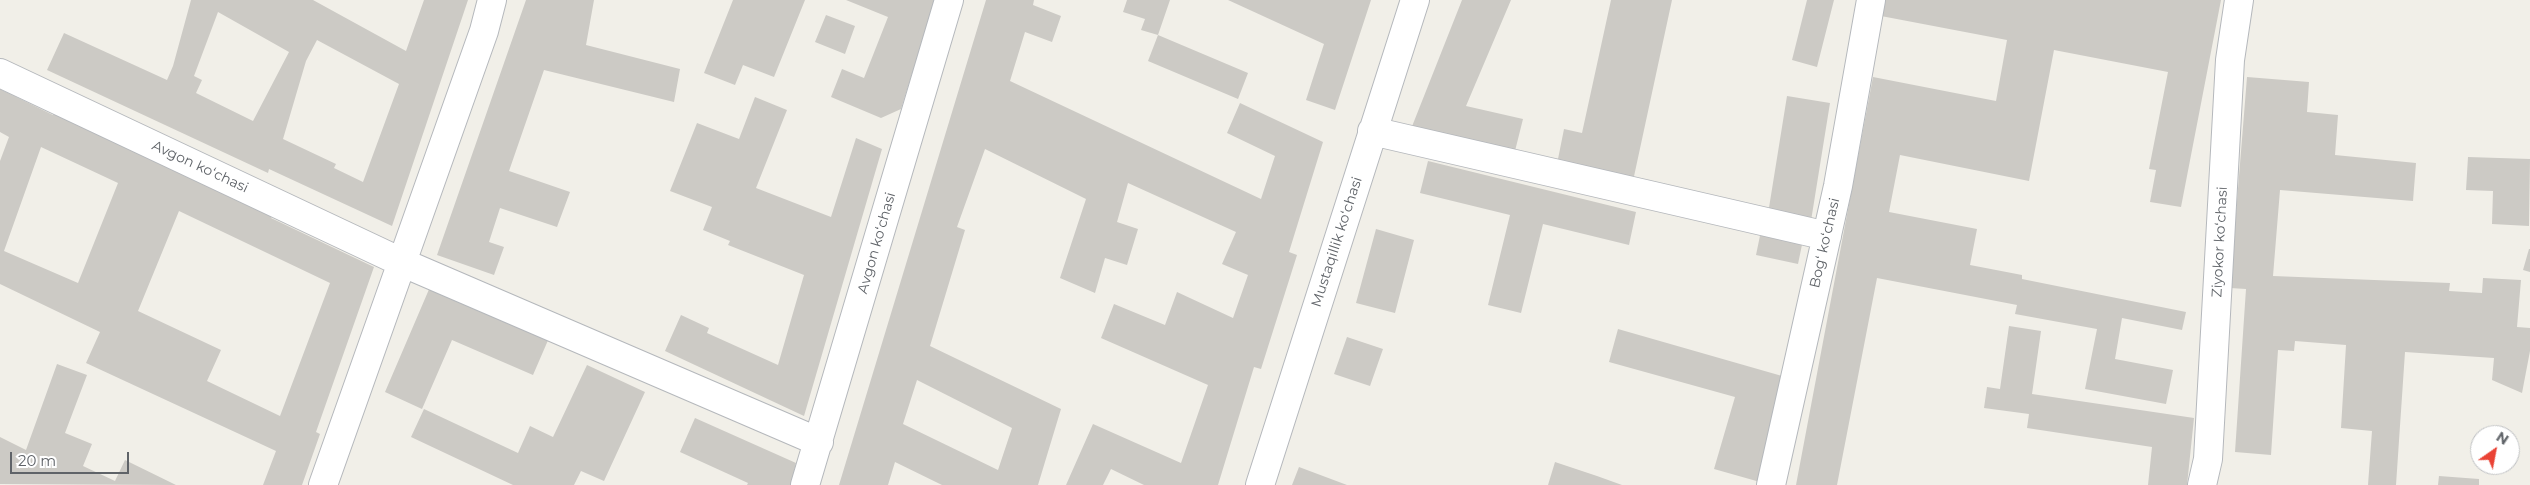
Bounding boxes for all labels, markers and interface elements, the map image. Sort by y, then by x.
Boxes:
street label: Avgon koʻchasi [149,137,251,197]
street label: Mustaqillik koʻchasi [1308,175,1366,309]
street label: Ziyokor koʻchasi [2209,186,2231,298]
street label: Avgon koʻchasi [855,190,899,296]
street label: Bogʻ koʻchasi [1806,196,1844,290]
north arrow [2470,425,2520,475]
text: N [2493,428,2512,449]
scale bar [12,442,131,474]
text: 20 m [18,451,56,470]

